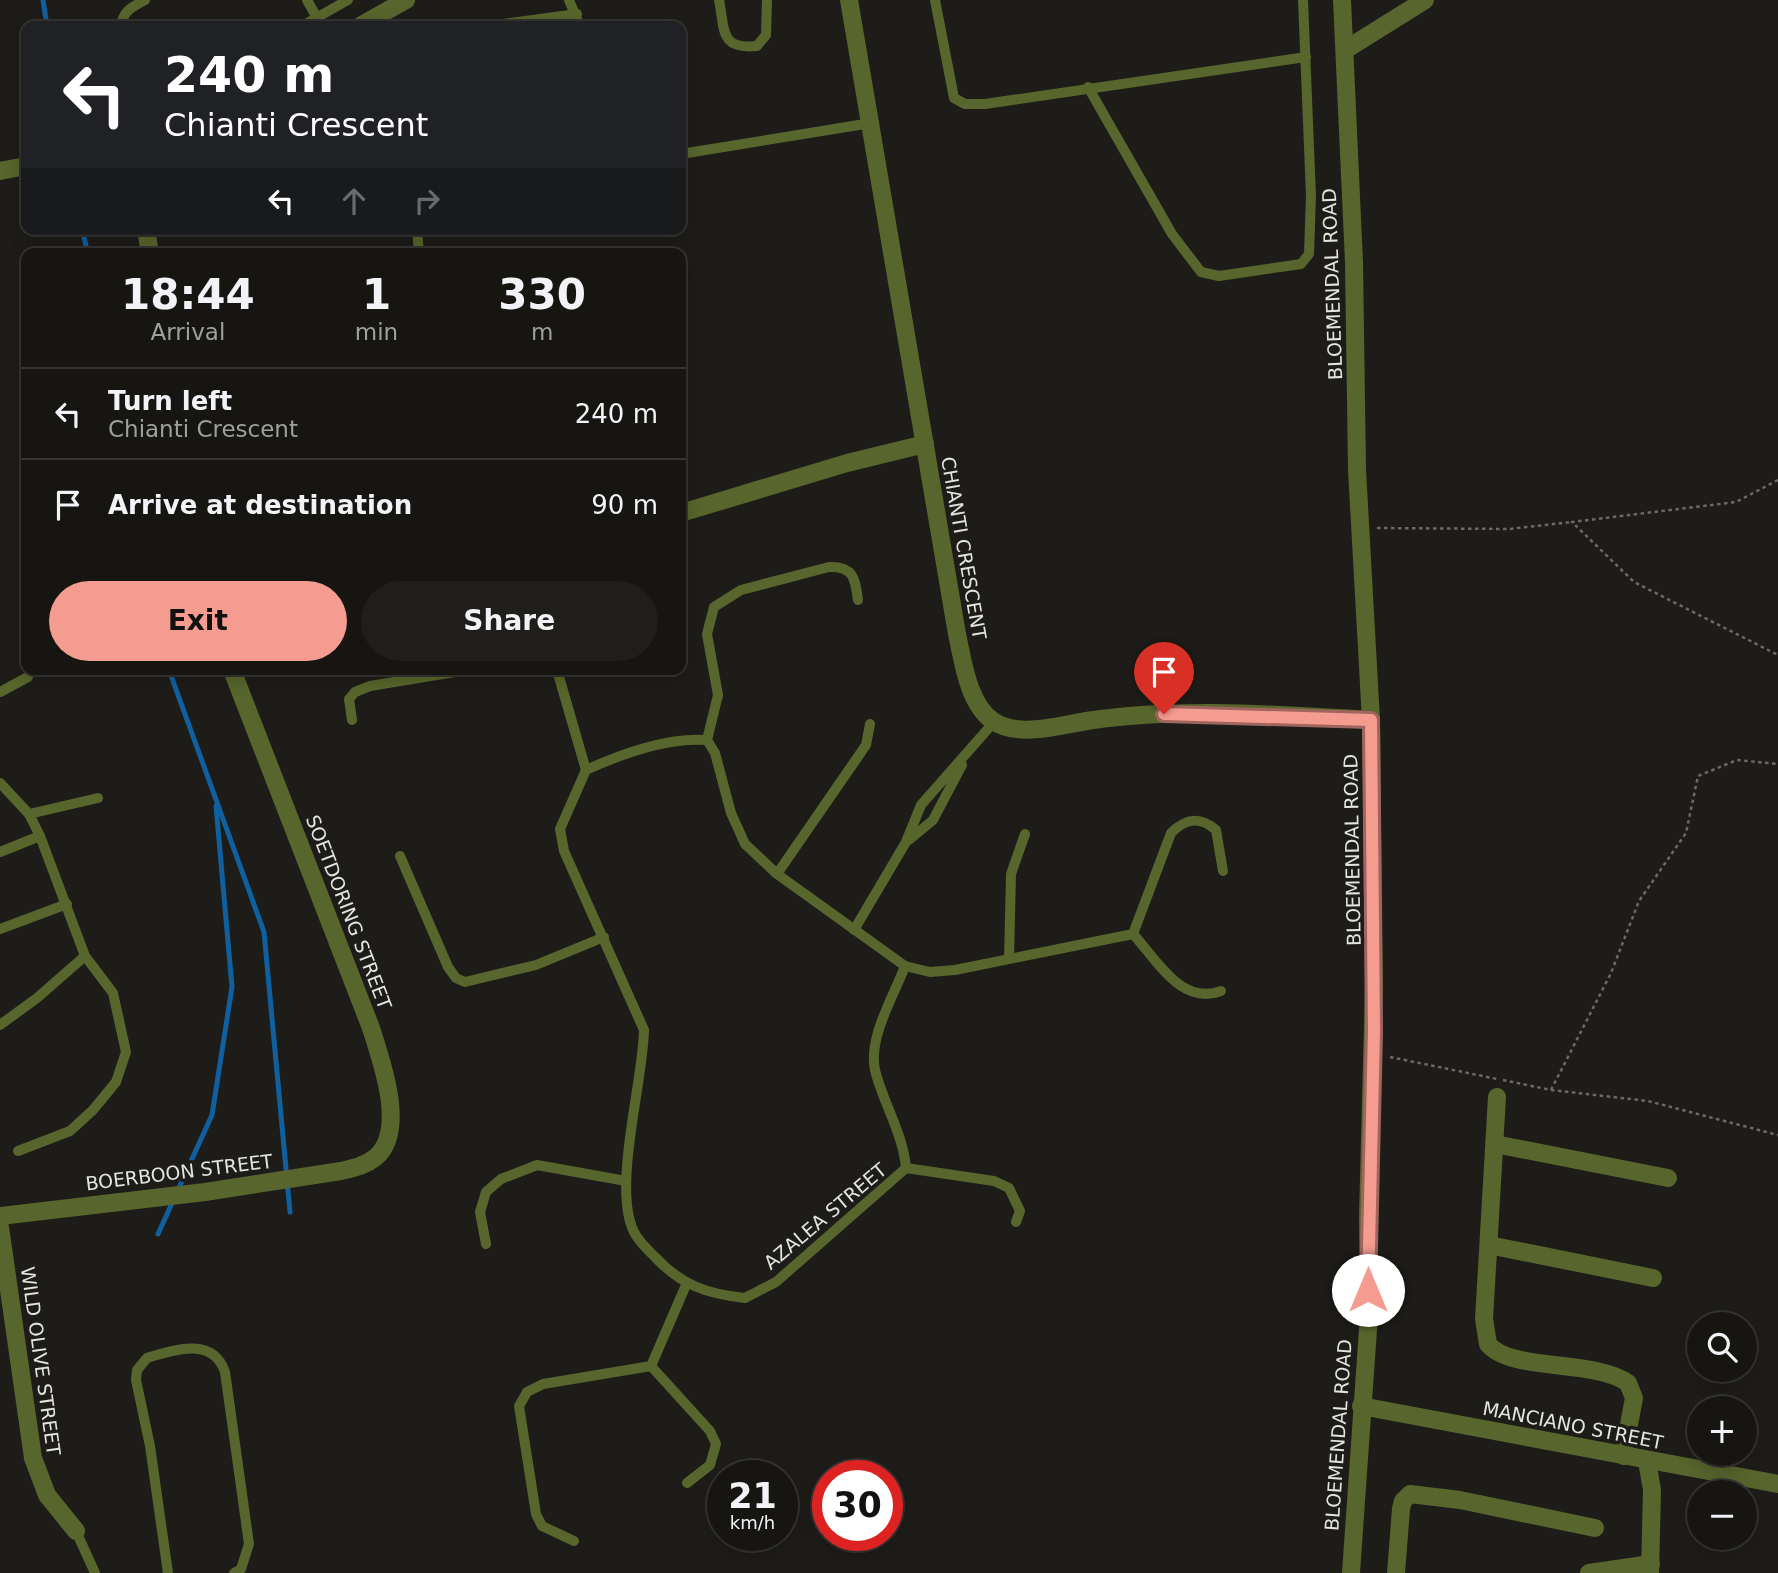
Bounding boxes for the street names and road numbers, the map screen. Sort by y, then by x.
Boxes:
street label: BLOEMENDAL ROAD [1318,188,1346,380]
street label: CHIANTI CRESCENT [937,455,991,642]
street label: BLOEMENDAL ROAD [1339,754,1365,946]
street label: SOETDORING STREET [302,812,396,1013]
street label: BOERBOON STREET [84,1150,274,1194]
street label: AZALEA STREET [759,1158,891,1274]
street label: WILD OLIVE STREET [17,1265,65,1457]
street label: BLOEMENDAL ROAD [1320,1339,1356,1531]
street label: MANCIANO STREET [1481,1397,1665,1453]

